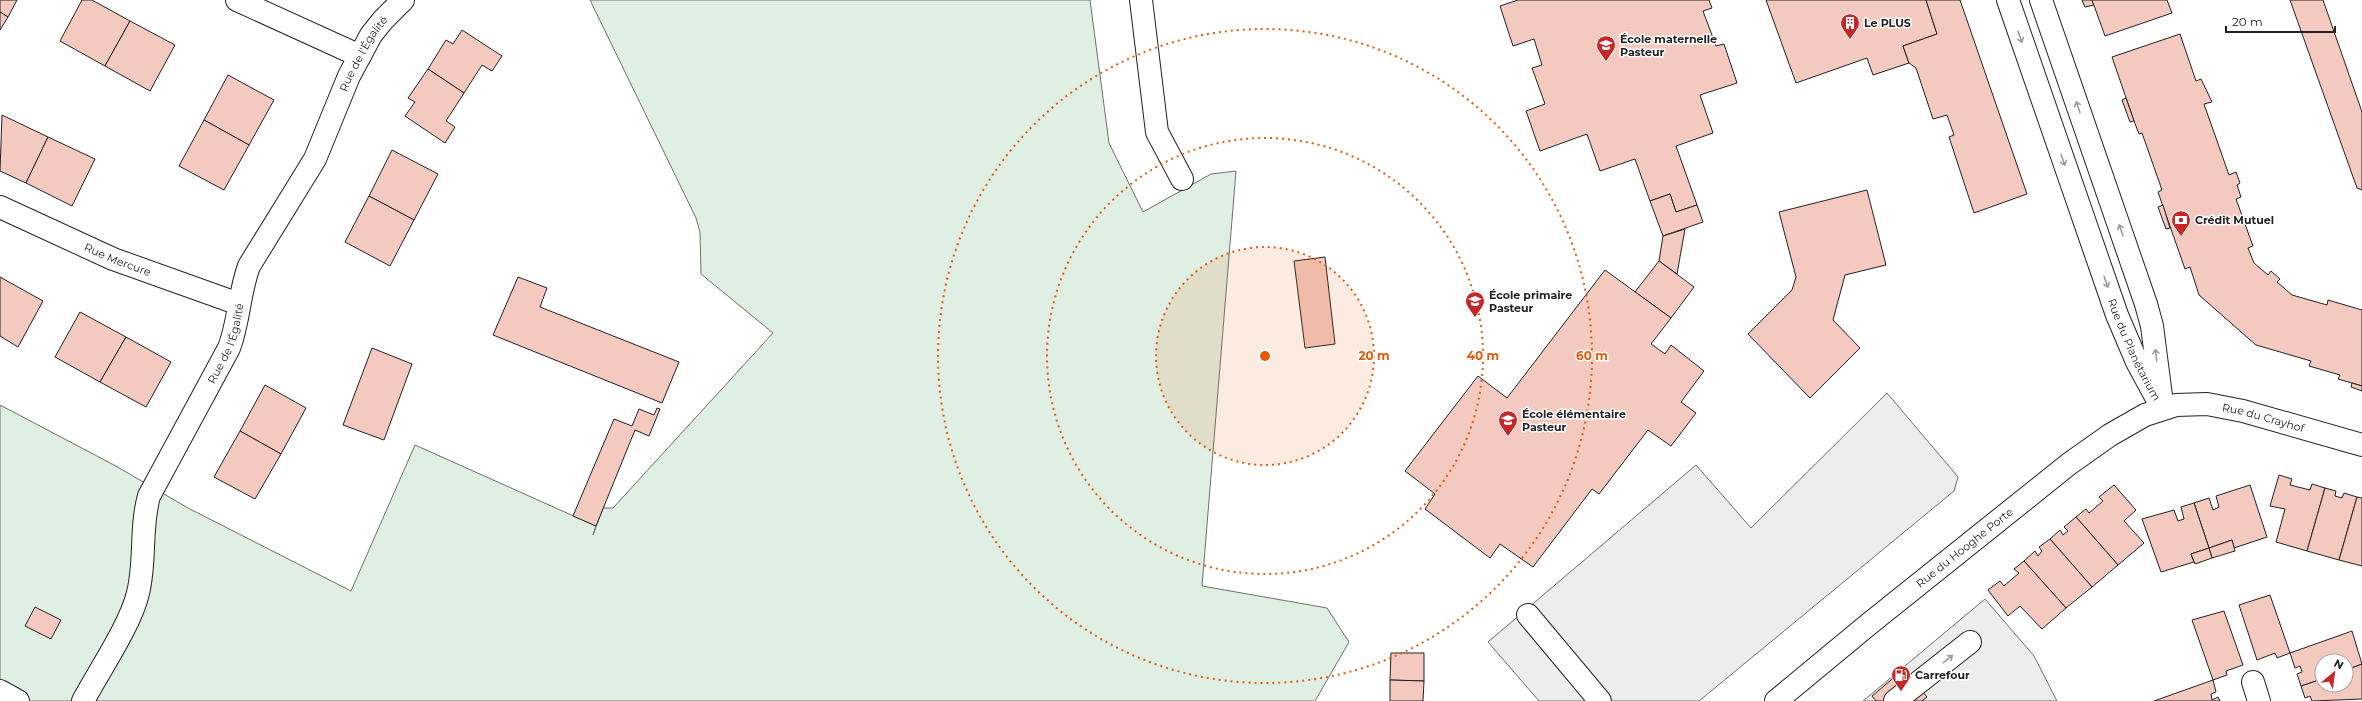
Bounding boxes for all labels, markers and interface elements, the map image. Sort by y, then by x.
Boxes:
scale bar [2226,8,2335,34]
street label: Rue de l'Égalité [336,12,391,94]
building icon: Le PLUS [1839,12,1861,40]
text: 20 m [2232,14,2263,29]
place label: Le PLUS [1864,16,1911,30]
one-way arrow [2017,30,2025,42]
place label: École maternelle Pasteur [1620,32,1717,59]
school or university icon: École maternelle Pasteur [1595,34,1617,62]
one-way arrow [2074,102,2082,114]
one-way arrow [2059,153,2067,165]
bank icon: Crédit Mutuel [2170,209,2192,237]
place label: Crédit Mutuel [2195,213,2274,227]
one-way arrow [2117,224,2124,237]
street label: Rue Mercure [82,240,153,279]
one-way arrow [2102,276,2110,288]
place label: École primaire Pasteur [1489,288,1572,315]
school or university icon: École primaire Pasteur [1464,290,1486,318]
street label: Rue du Planétarium [2105,297,2164,403]
street label: Rue de l'Égalité [204,302,247,386]
text: 20 m [1358,348,1390,363]
text: 40 m [1467,348,1499,363]
text: 60 m [1576,348,1608,363]
centre of rings [1258,349,1272,363]
one-way arrow [2152,349,2160,362]
street label: Rue du Crayhof [2221,400,2307,436]
place label: École élémentaire Pasteur [1522,407,1626,434]
school or university icon: École élémentaire Pasteur [1497,409,1519,437]
street label: Rue du Hooghe Porte [1913,504,2016,591]
north arrow [2314,653,2354,693]
one-way arrow [1942,655,1953,664]
text: N [2332,656,2346,673]
fuel station icon: Carrefour [1890,664,1912,692]
place label: Carrefour [1915,668,1970,682]

